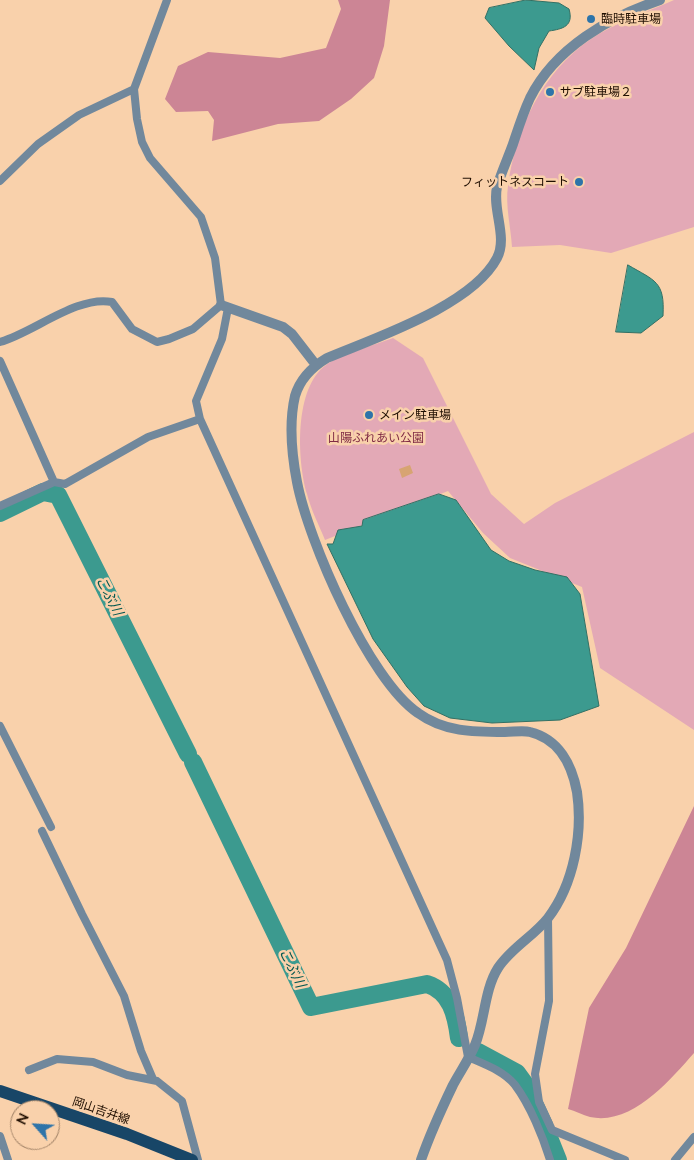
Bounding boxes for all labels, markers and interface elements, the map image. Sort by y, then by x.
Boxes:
place label: 臨時駐車場 [601,12,661,26]
marker: 臨時駐車場 [585,13,597,25]
place label: サブ駐車場２ [560,85,632,99]
marker: サブ駐車場２ [544,86,556,98]
place label: フィットネスコート [461,175,569,189]
marker: フィットネスコート [573,176,585,188]
place label: メイン駐車場 [379,408,451,422]
marker: メイン駐車場 [363,409,375,421]
park label: 山陽ふれあい公園 [328,431,424,445]
water label: こぶ川 [92,573,126,619]
water label: こぶ川 [275,945,309,991]
street label: 岡山吉井線 [70,1094,132,1128]
north arrow [10,1100,60,1150]
text: N [12,1110,33,1128]

